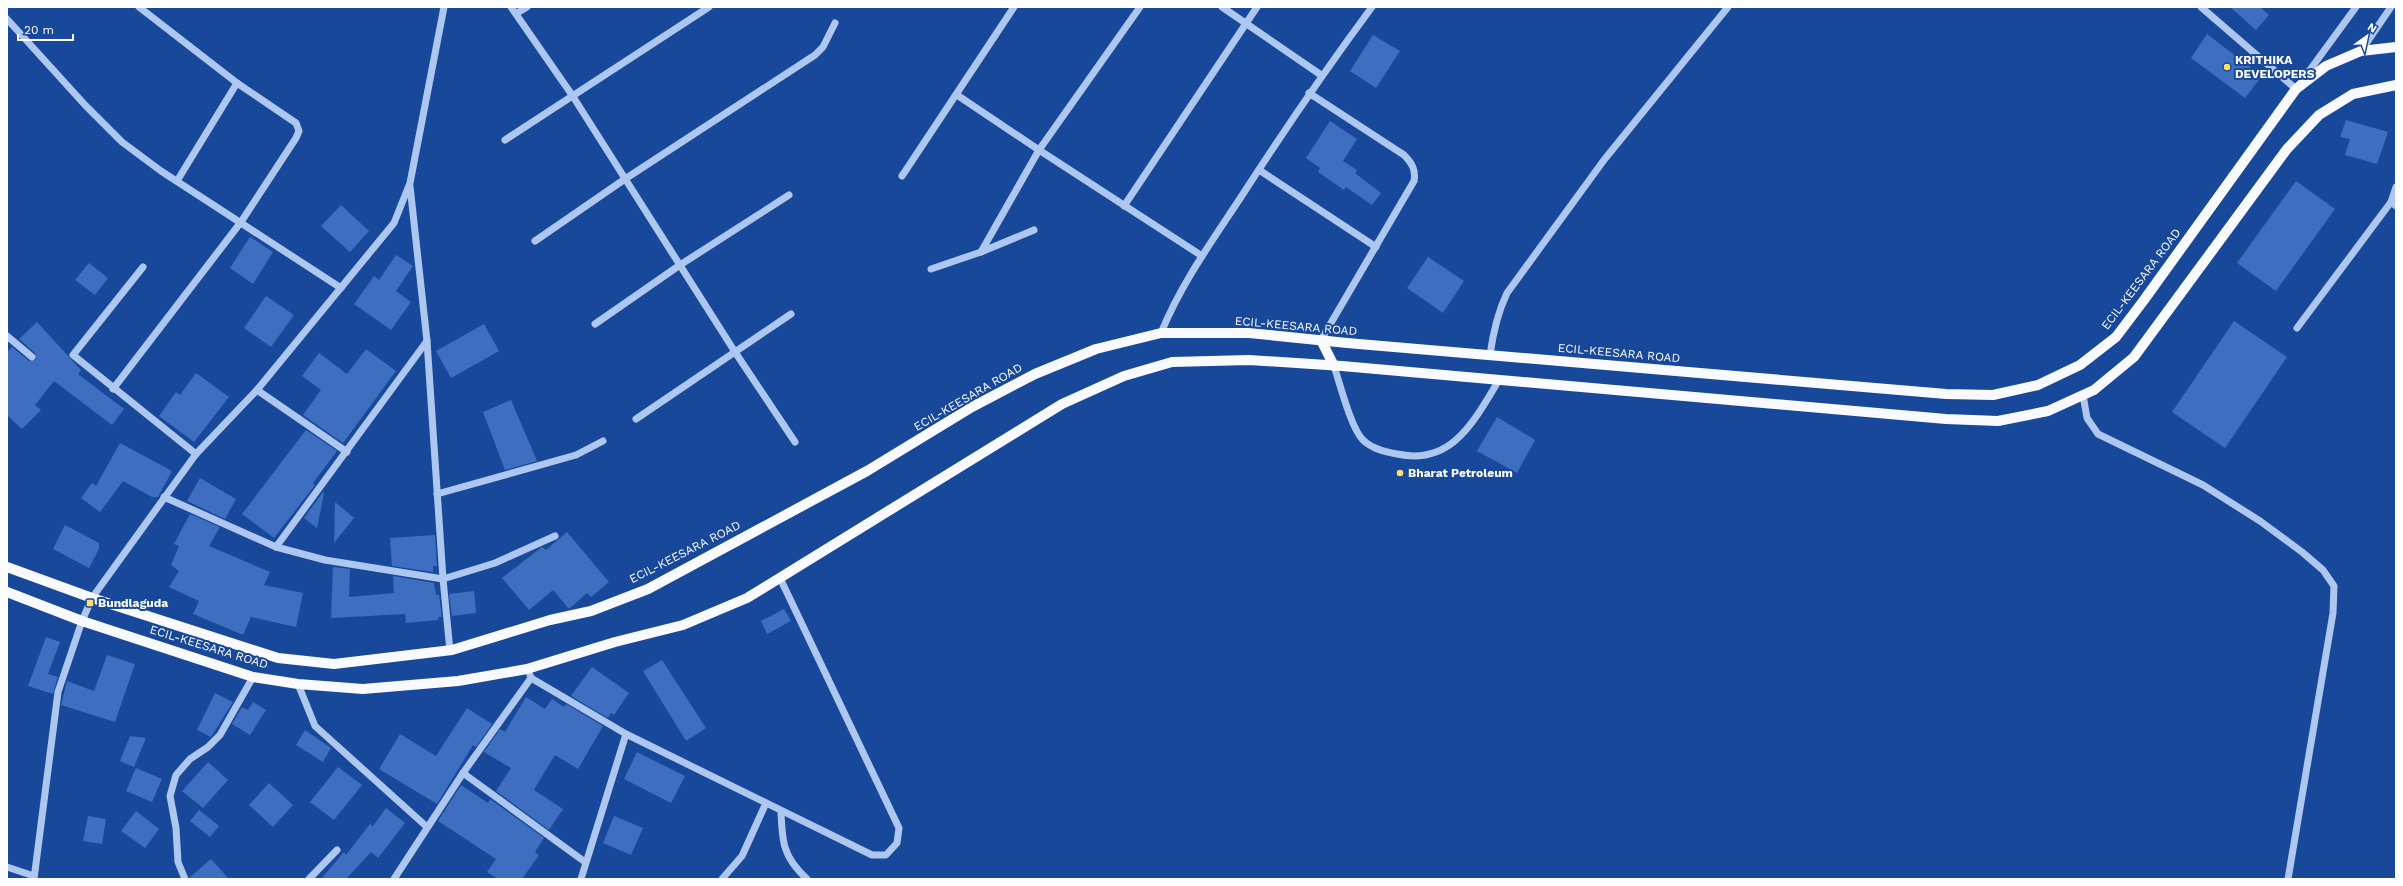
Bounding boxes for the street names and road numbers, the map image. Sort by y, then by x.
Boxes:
street label: ECIL-KEESARA ROAD [2098,226,2184,332]
street label: ECIL-KEESARA ROAD [1234,314,1358,338]
street label: ECIL-KEESARA ROAD [1557,341,1681,365]
street label: ECIL-KEESARA ROAD [911,360,1025,434]
street label: ECIL-KEESARA ROAD [627,518,743,586]
street label: ECIL-KEESARA ROAD [148,622,270,672]

